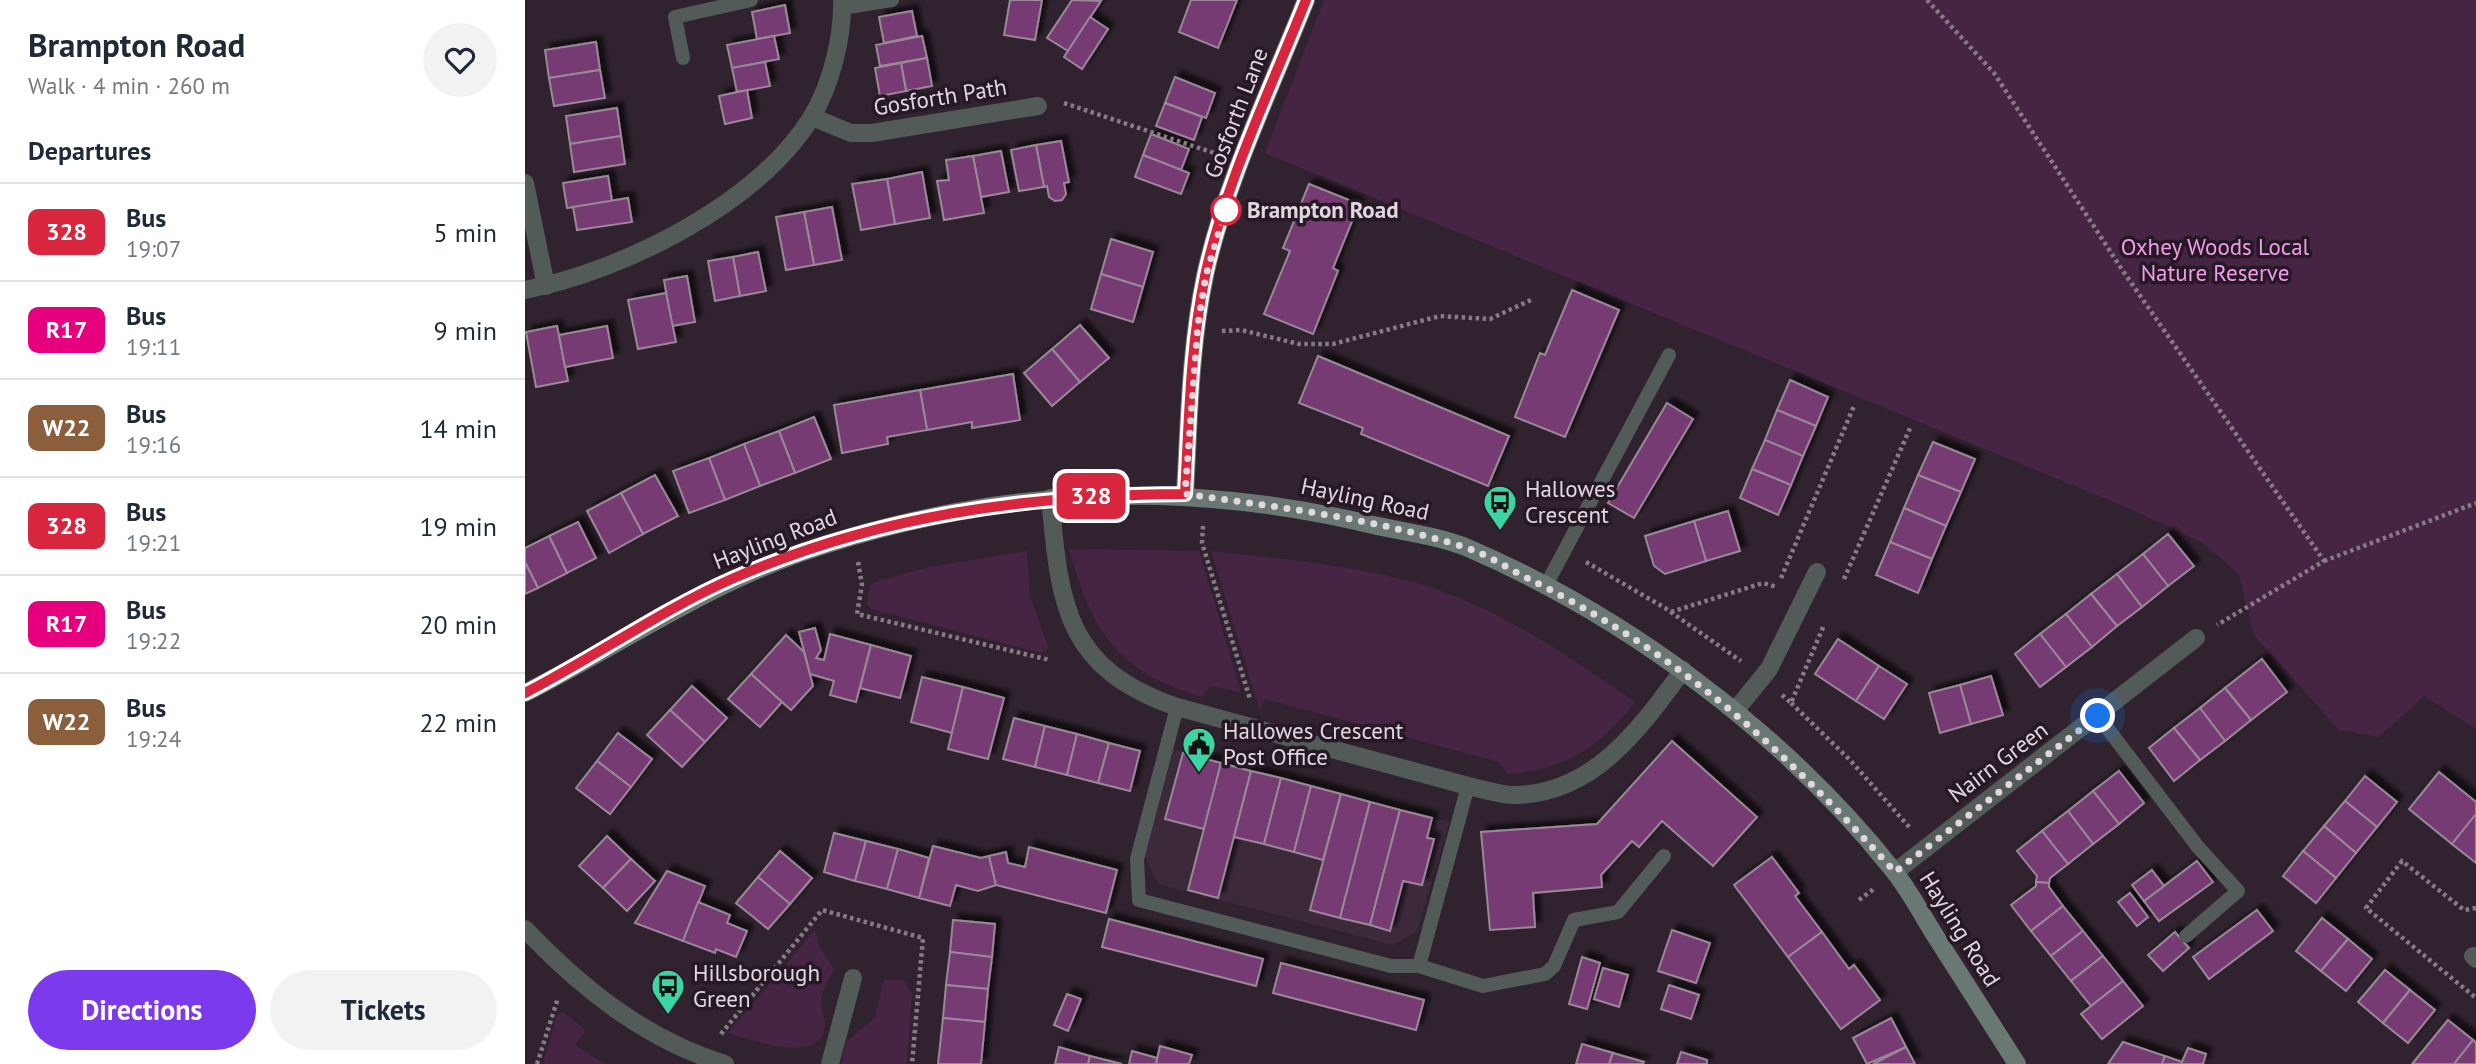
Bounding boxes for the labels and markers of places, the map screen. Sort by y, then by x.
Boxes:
marker: Brampton Road [1211,195,1241,225]
place label: Brampton Road [1247,195,1399,224]
place label: Hallowes Crescent [1525,474,1615,529]
bus stop icon: Hallowes Crescent [1481,483,1519,532]
place label: Hallowes Crescent Post Office [1223,716,1404,771]
public building icon: Hallowes Crescent Post Office [1180,725,1218,774]
place label: Hillsborough Green [693,958,820,1013]
bus stop icon: Hillsborough Green [649,967,687,1016]

